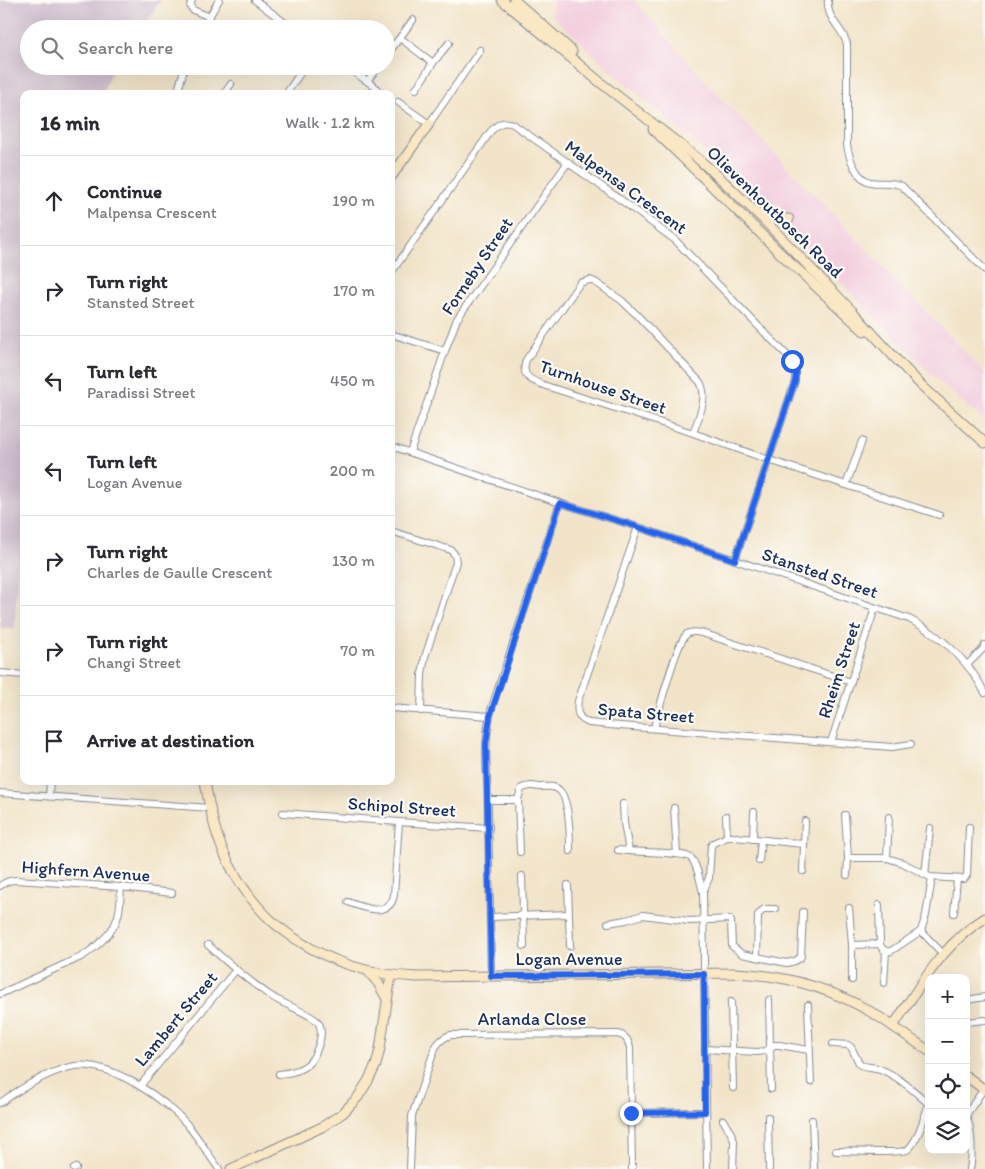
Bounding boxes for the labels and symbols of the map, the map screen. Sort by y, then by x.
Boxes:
street label: Malpensa Crescent [560,135,692,239]
street label: Olievenhoutbosch Road [702,141,848,283]
street label: Forneby Street [436,213,518,319]
route start [781,350,804,373]
street label: Turnhouse Street [537,355,670,419]
street label: Stansted Street [759,543,881,603]
street label: Rheim Street [813,619,865,721]
street label: Spata Street [597,698,695,728]
street label: Schipol Street [347,792,457,822]
street label: Highfern Avenue [21,856,151,886]
street label: Logan Avenue [515,948,623,970]
street label: Lambert Street [130,967,222,1071]
street label: Arlanda Close [478,1008,586,1030]
route end [620,1102,643,1125]

